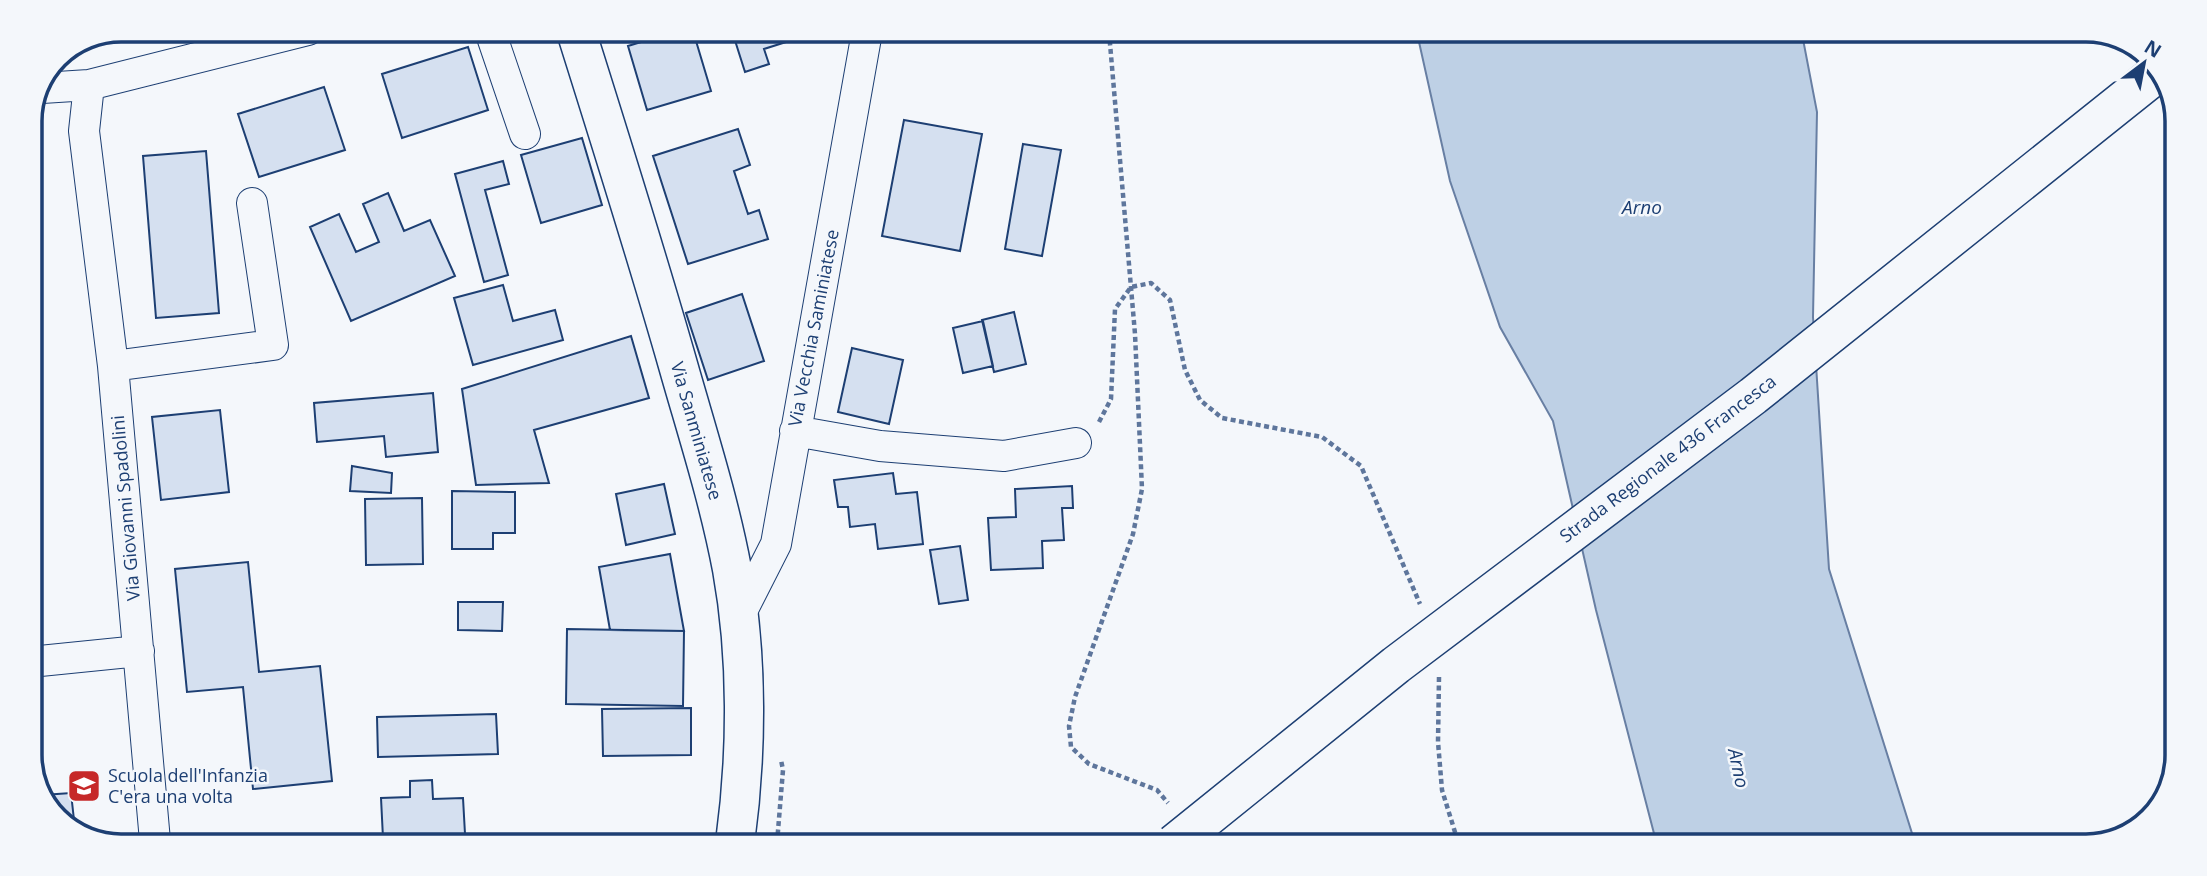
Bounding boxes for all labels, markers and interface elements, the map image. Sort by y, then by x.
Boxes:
north arrow [2109,28,2179,98]
text: N [2140,33,2166,64]
water label: Arno [1620,194,1662,220]
street label: Via Vecchia Saminiatese [782,227,844,428]
street label: Via Sanminiatese [666,359,728,503]
street label: Strada Regionale 436 Francesca [1554,369,1781,548]
street label: Via Giovanni Spadolini [105,414,145,602]
water label: Arno [1722,744,1756,790]
place label: Scuola dell'Infanzia C'era una volta [108,763,268,808]
school or university icon: Scuola dell'Infanzia C'era una volta [65,767,103,805]

